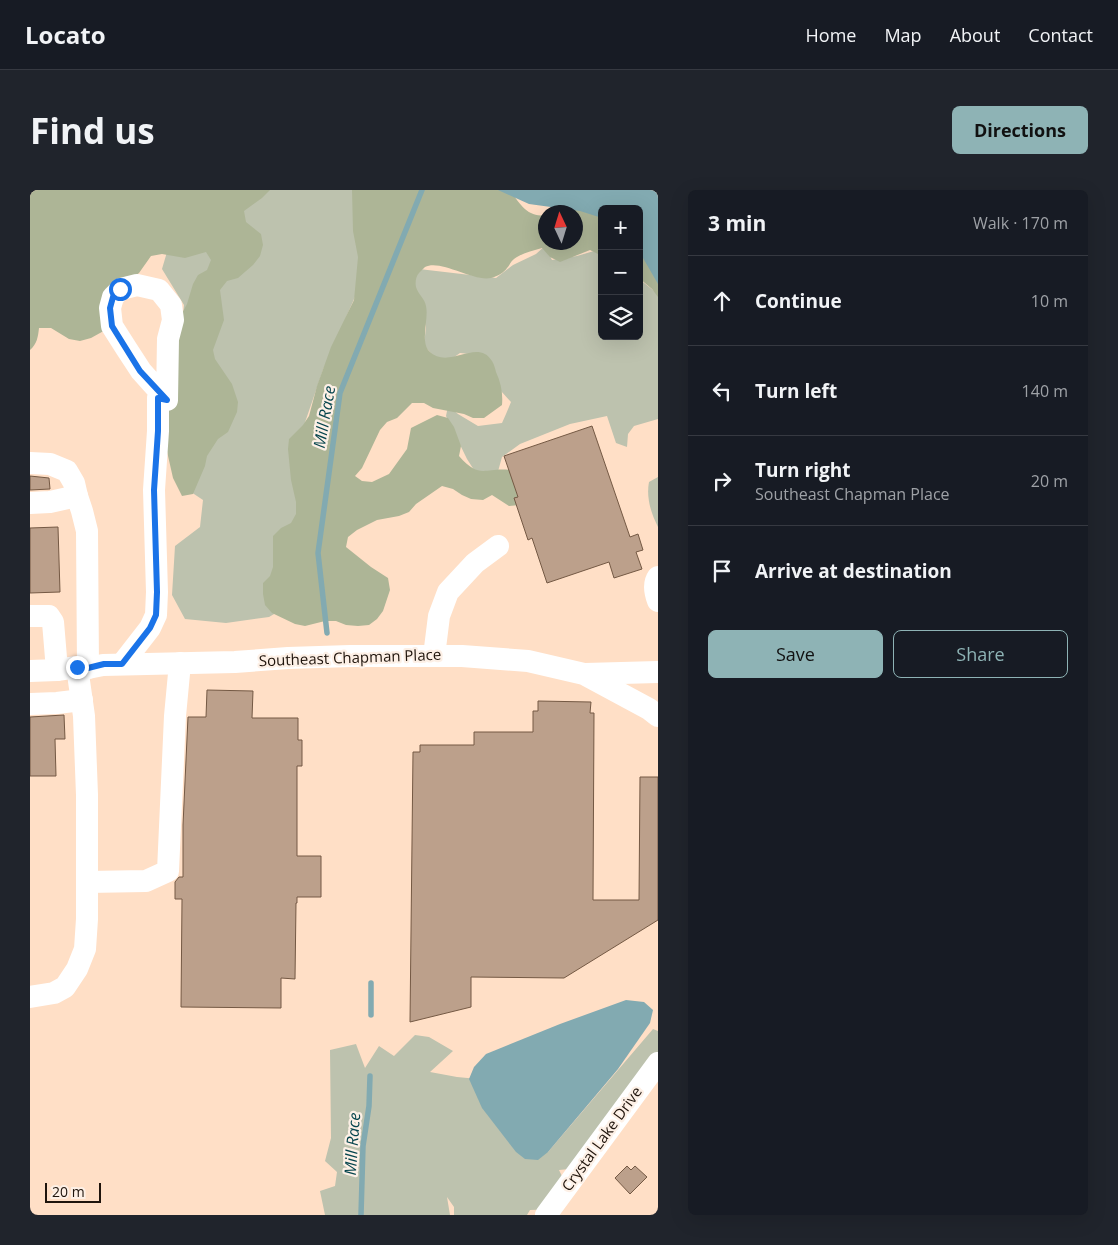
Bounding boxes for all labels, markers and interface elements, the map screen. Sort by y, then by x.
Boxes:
text: Locato [25,18,106,51]
text: Home [806,23,856,47]
text: Map [884,23,922,47]
text: About [950,23,1000,47]
text: Contact [1028,23,1093,47]
button: Directions [952,106,1088,154]
text: Find us [30,107,155,154]
north arrow [538,205,583,250]
map controls [598,205,643,340]
button: + [598,205,643,250]
text: 3 min [708,209,766,237]
text: Walk · 170 m [973,212,1068,234]
button: − [598,250,643,295]
route start [109,278,132,301]
icon: ahead [708,287,736,315]
text: Continue [755,288,842,314]
text: 10 m [1031,290,1068,312]
button: layers [598,295,643,340]
icon: left [708,377,736,405]
text: Turn left [755,378,837,404]
text: 140 m [1022,380,1068,402]
water label: Mill Race [308,384,340,450]
text: Turn right [755,457,850,483]
icon: right [708,467,736,495]
text: 20 m [1031,470,1068,492]
text: Southeast Chapman Place [755,483,950,505]
icon: arrive [708,557,736,585]
text: Arrive at destination [755,558,952,584]
button: Save [708,630,883,678]
button: Share [893,630,1068,678]
street label: Southeast Chapman Place [258,644,441,670]
route end [66,656,89,679]
street label: Crystal Lake Drive [556,1082,646,1195]
water label: Mill Race [339,1112,365,1176]
scale bar [45,1180,101,1203]
text: 20 m [52,1182,85,1201]

